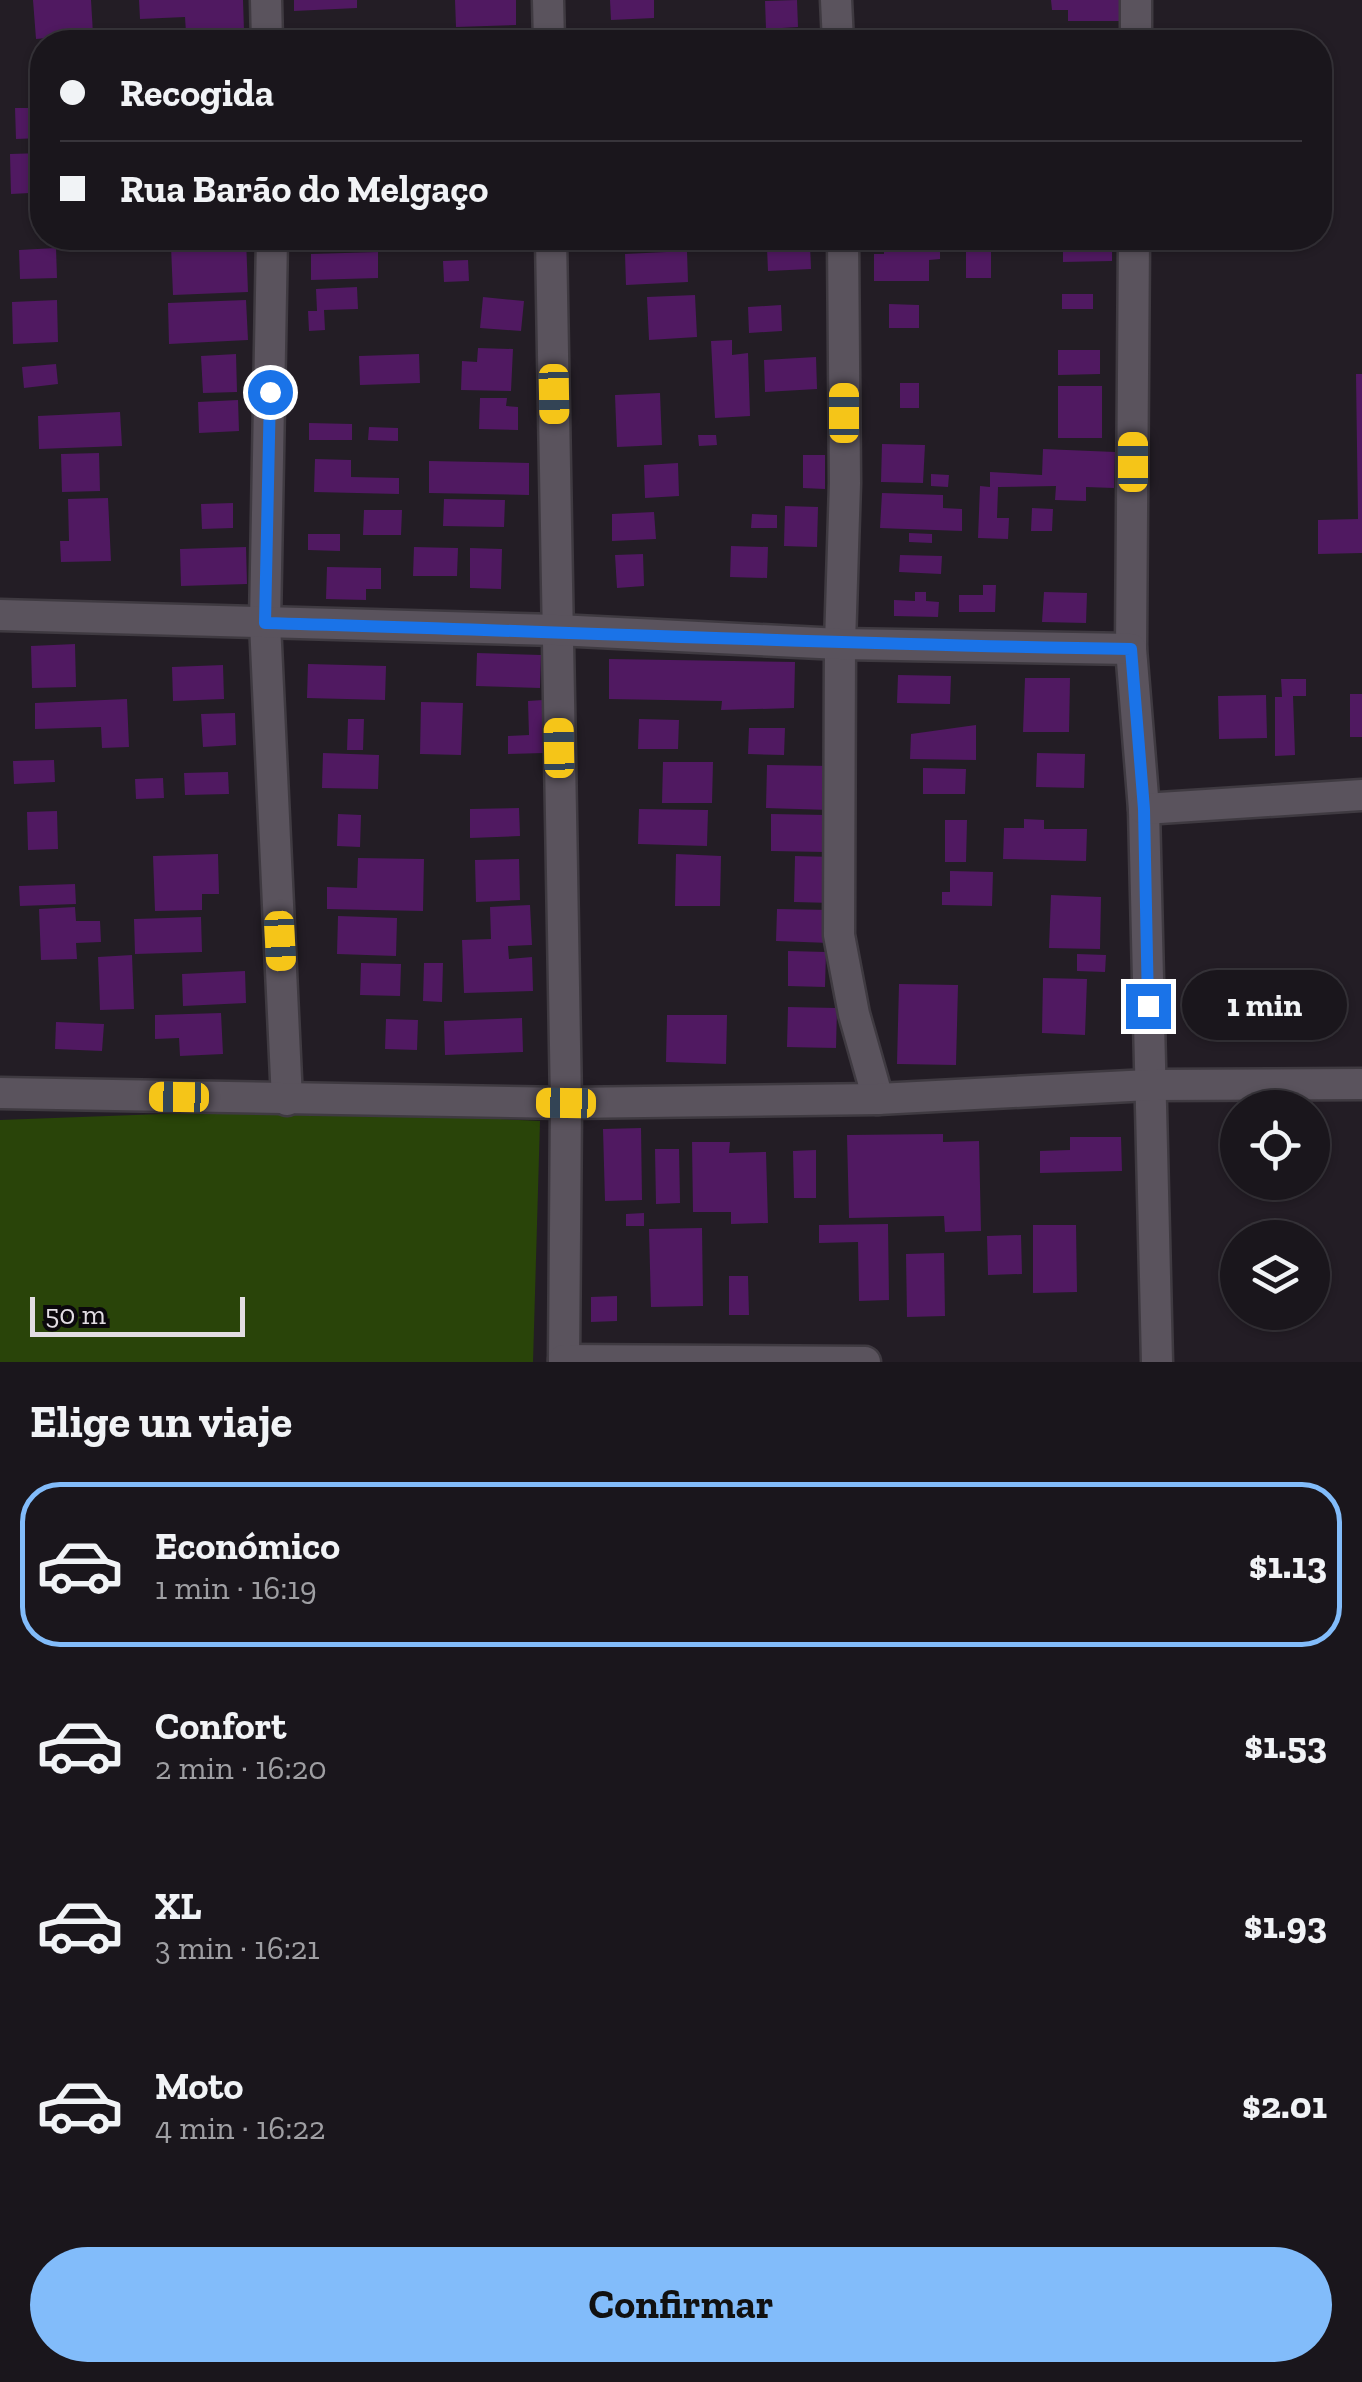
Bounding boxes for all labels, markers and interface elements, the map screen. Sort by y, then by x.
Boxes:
text: Recogida [120,70,274,116]
text: Rua Barão do Melgaço [120,166,488,212]
car [538,364,570,424]
route start [248,370,293,415]
car [829,383,859,443]
car [1118,432,1148,492]
car [543,718,575,778]
car [263,910,297,972]
callout: 1 min [1183,971,1348,1041]
route end [1126,984,1171,1029]
text: 1 min [1227,986,1302,1024]
car [149,1081,209,1113]
car [536,1087,596,1119]
map controls [1220,1090,1330,1330]
button: locate [1220,1090,1330,1200]
button: layers [1220,1220,1330,1330]
scale bar [30,1292,245,1336]
text: 50 m [45,1298,106,1331]
text: Elige un viaje [30,1395,292,1449]
icon: car [35,1520,125,1610]
text: Económico [155,1523,340,1569]
text: $1.13 [1249,1542,1327,1588]
text: 1 min · 16:19 [155,1569,317,1607]
icon: car [35,1700,125,1790]
text: Confort [155,1703,286,1749]
text: $1.53 [1244,1722,1327,1768]
text: 2 min · 16:20 [155,1749,327,1787]
icon: car [35,1880,125,1970]
text: XL [155,1883,202,1929]
text: $1.93 [1244,1902,1327,1948]
text: 3 min · 16:21 [155,1929,320,1967]
icon: car [35,2060,125,2150]
text: Moto [155,2063,243,2109]
text: $2.01 [1242,2082,1327,2128]
text: 4 min · 16:22 [155,2109,325,2147]
button: Confirmar [30,2247,1332,2362]

